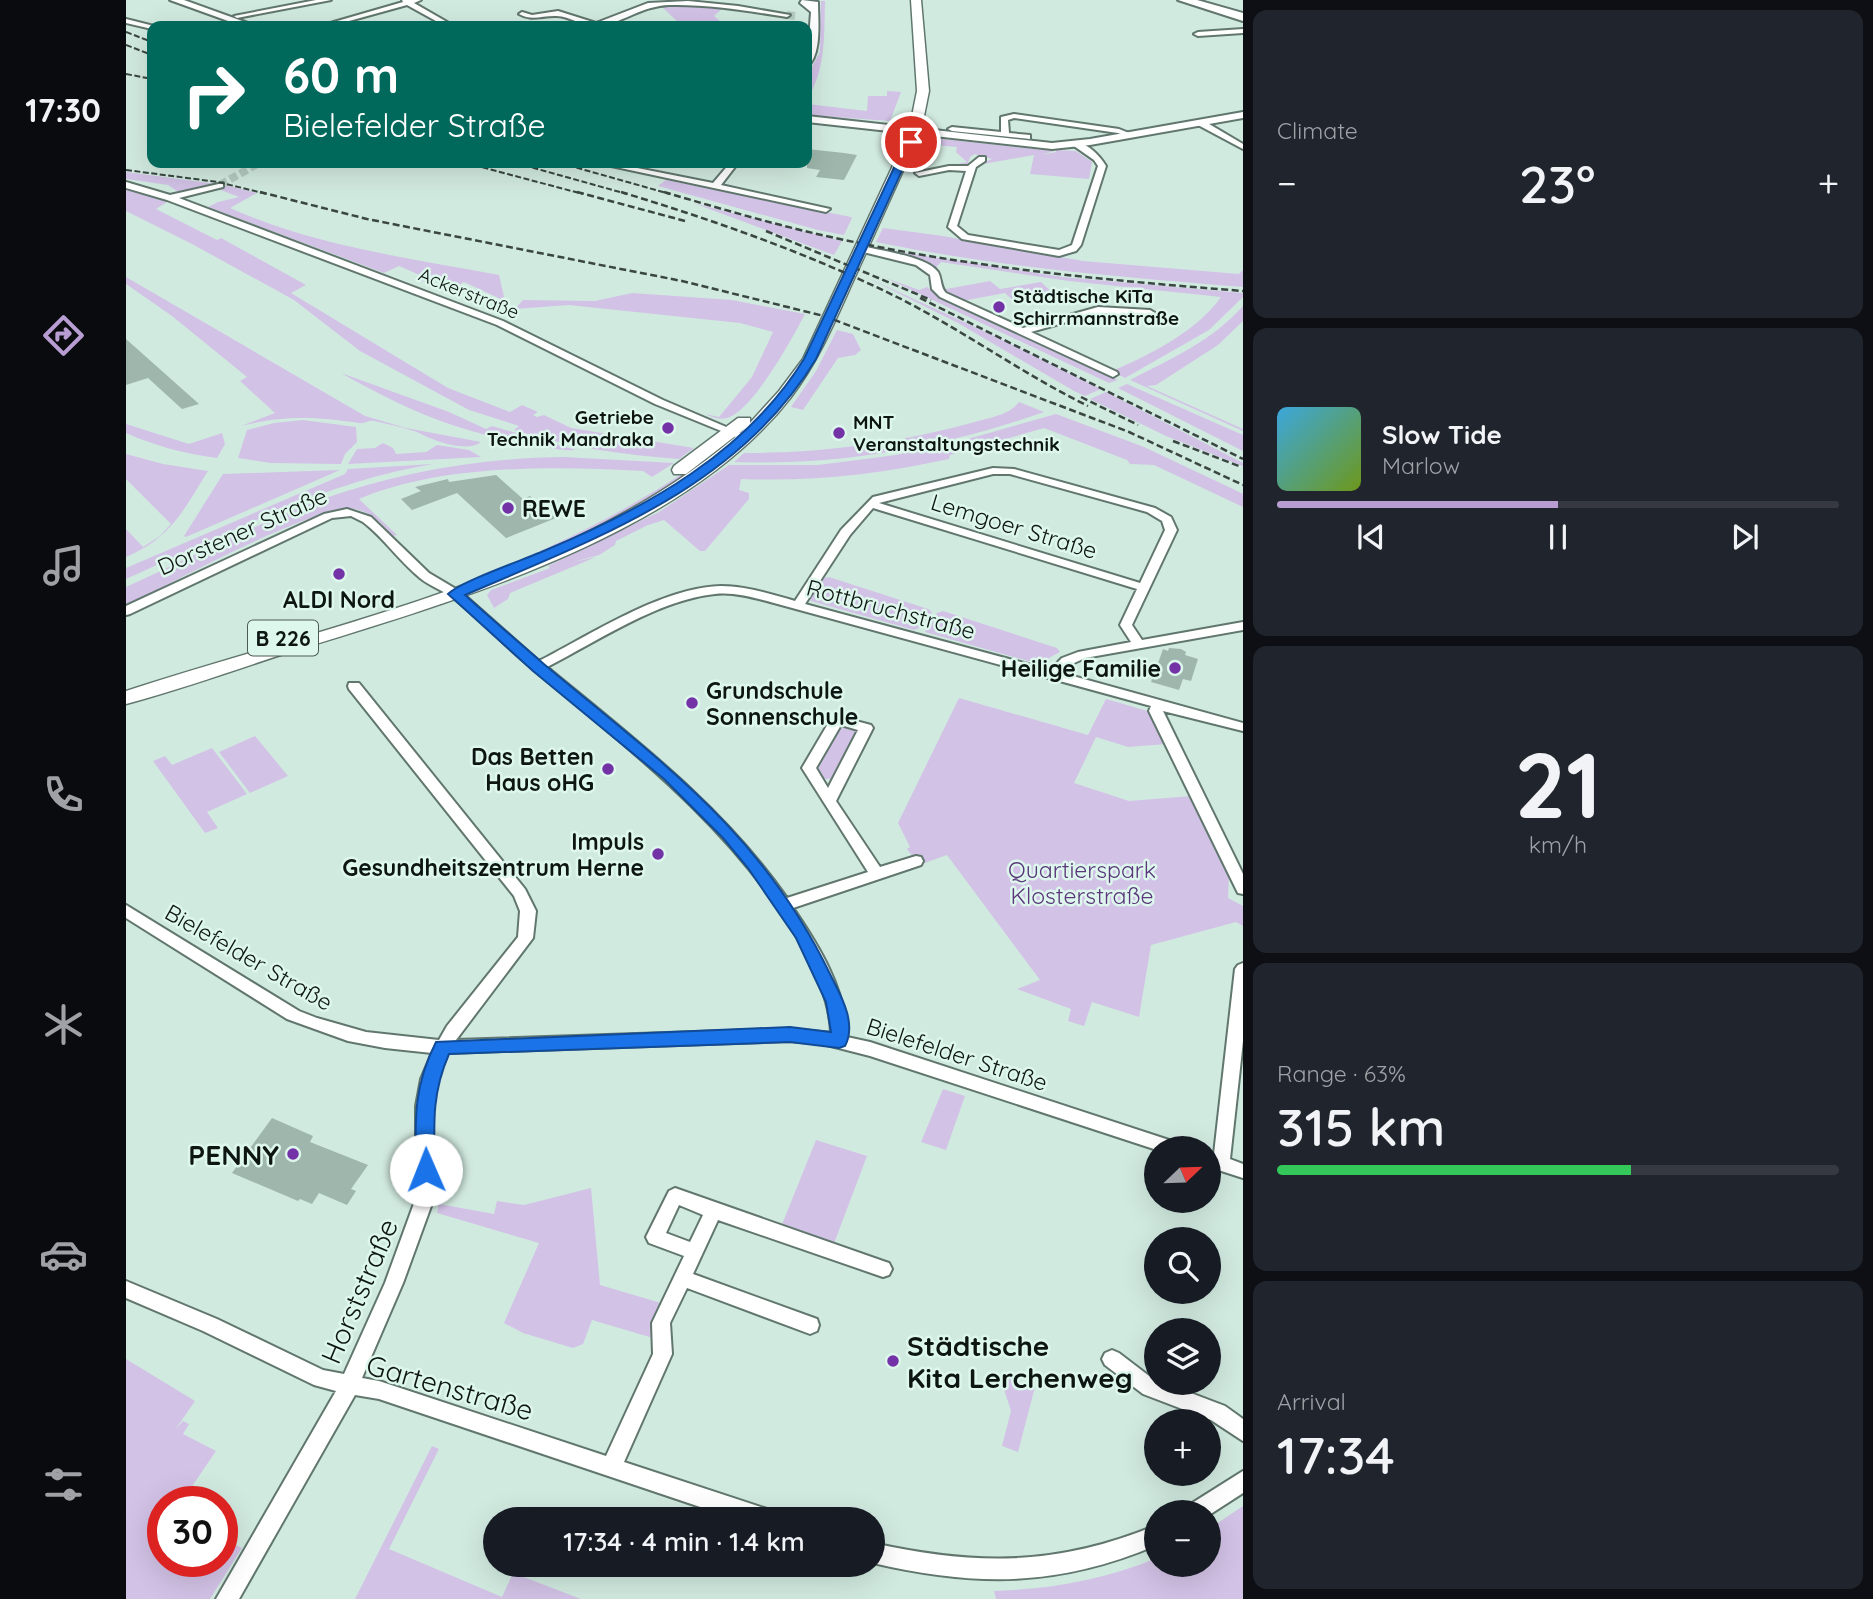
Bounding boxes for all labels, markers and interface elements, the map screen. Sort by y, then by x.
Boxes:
text: 60 m [283,44,399,105]
icon: right [168,49,259,140]
text: 17:30 [25,90,101,130]
text: Bielefelder Straße [283,105,545,145]
pin [881,112,941,172]
text: Climate [1277,116,1358,145]
icon: arrive [892,123,930,161]
text: 23° [1519,151,1595,216]
text: − [1277,159,1297,207]
text: + [1818,159,1839,207]
street label: Ackerstraße [415,262,523,324]
place label: Städtische KiTa Schirrmannstraße [1013,284,1179,330]
marker: Städtische KiTa Schirrmannstraße [991,299,1007,315]
icon: directions [39,311,88,360]
place label: Getriebe Technik Mandraka [487,405,654,451]
place label: MNT Veranstaltungstechnik [853,410,1060,456]
text: Slow Tide [1382,418,1502,451]
marker: Getriebe Technik Mandraka [660,420,676,436]
marker: MNT Veranstaltungstechnik [831,425,847,441]
text: Marlow [1382,451,1460,480]
street label: Dorstener Straße [153,481,331,581]
street label: Lemgoer Straße [927,487,1101,565]
place label: REWE [522,494,586,523]
marker: REWE [500,500,516,516]
icon: previous [1352,518,1390,556]
icon: pause [1539,518,1577,556]
icon: next [1726,518,1764,556]
icon: music [39,541,88,590]
marker: ALDI Nord [331,566,347,582]
street label: Rottbruchstraße [803,573,979,645]
place label: ALDI Nord [283,585,395,614]
road number: B 226 [248,620,318,656]
place label: Heilige Familie [1001,654,1161,683]
marker: Heilige Familie [1167,660,1183,676]
place label: Grundschule Sonnenschule [706,676,858,731]
marker: Grundschule Sonnenschule [684,695,700,711]
text: 21 [1514,727,1602,841]
place label: Das Betten Haus oHG [471,742,594,797]
marker: Das Betten Haus oHG [600,761,616,777]
icon: phone [39,770,88,819]
place label: Impuls Gesundheitszentrum Herne [342,827,644,882]
text: km/h [1529,830,1587,859]
marker: Impuls Gesundheitszentrum Herne [650,846,666,862]
park label: Quartierspark Klosterstraße [1008,855,1156,910]
street label: Bielefelder Straße [160,897,338,1017]
icon: climate [39,1000,88,1049]
street label: Bielefelder Straße [863,1011,1051,1097]
text: Range · 63% [1277,1059,1406,1088]
text: 315 km [1277,1094,1445,1159]
position arrow [389,1133,463,1207]
north arrow [1144,1136,1222,1213]
map controls [1144,1136,1221,1577]
place label: PENNY [188,1137,279,1172]
marker: PENNY [285,1146,301,1162]
street label: Horststraße [313,1213,405,1369]
button: search [1144,1227,1221,1304]
icon: car [39,1230,88,1279]
button: layers [1144,1318,1221,1395]
place label: Städtische Kita Lerchenweg [907,1328,1133,1395]
street label: Gartenstraße [363,1347,537,1427]
marker: Städtische Kita Lerchenweg [885,1353,901,1369]
text: Arrival [1277,1387,1346,1416]
button: + [1144,1409,1221,1486]
text: 17:34 [1277,1422,1395,1487]
icon: filters [39,1460,88,1509]
speed limit sign: 30 [147,1486,238,1577]
button: − [1144,1500,1221,1577]
text: 17:34 · 4 min · 1.4 km [563,1525,805,1558]

